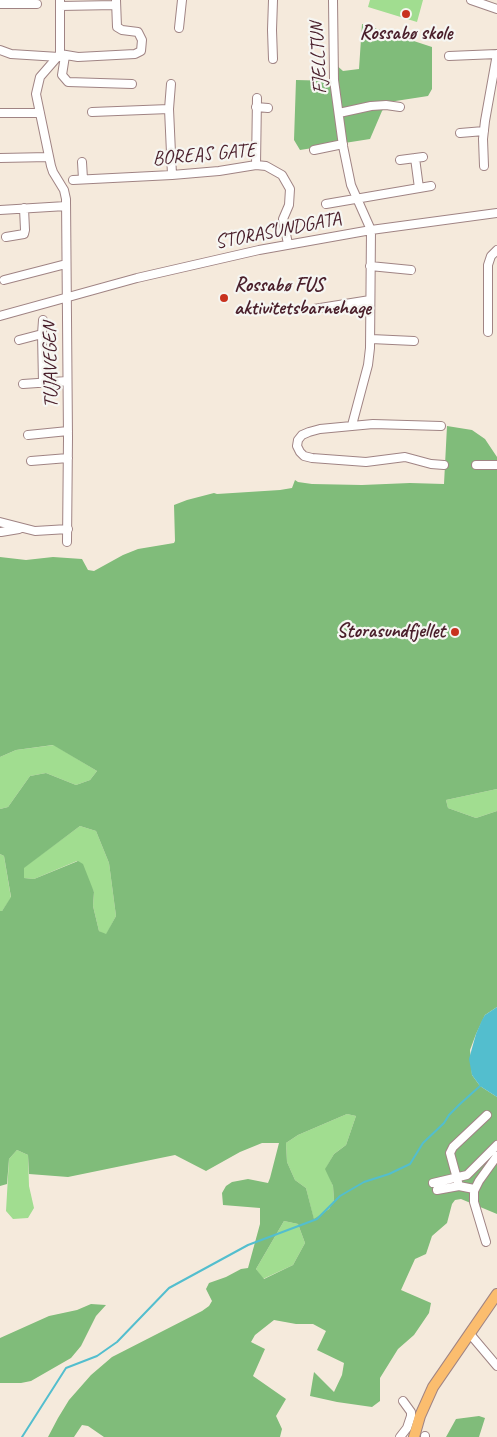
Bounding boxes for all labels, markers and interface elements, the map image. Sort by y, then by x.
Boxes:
marker: Rossabø skole [400,8,412,20]
street label: FJELLTUN [305,21,333,95]
place label: Rossabø skole [360,22,452,46]
street label: BOREAS GATE [151,139,257,171]
street label: STORASUNDGATA [213,207,343,255]
place label: Rossabø FUS aktivitetsbarnehage [234,274,371,321]
marker: Rossabø FUS aktivitetsbarnehage [218,292,230,304]
street label: TUJAVEGEN [38,322,64,408]
place label: Storasundfjellet [336,620,445,644]
marker: Storasundfjellet [449,626,461,638]

